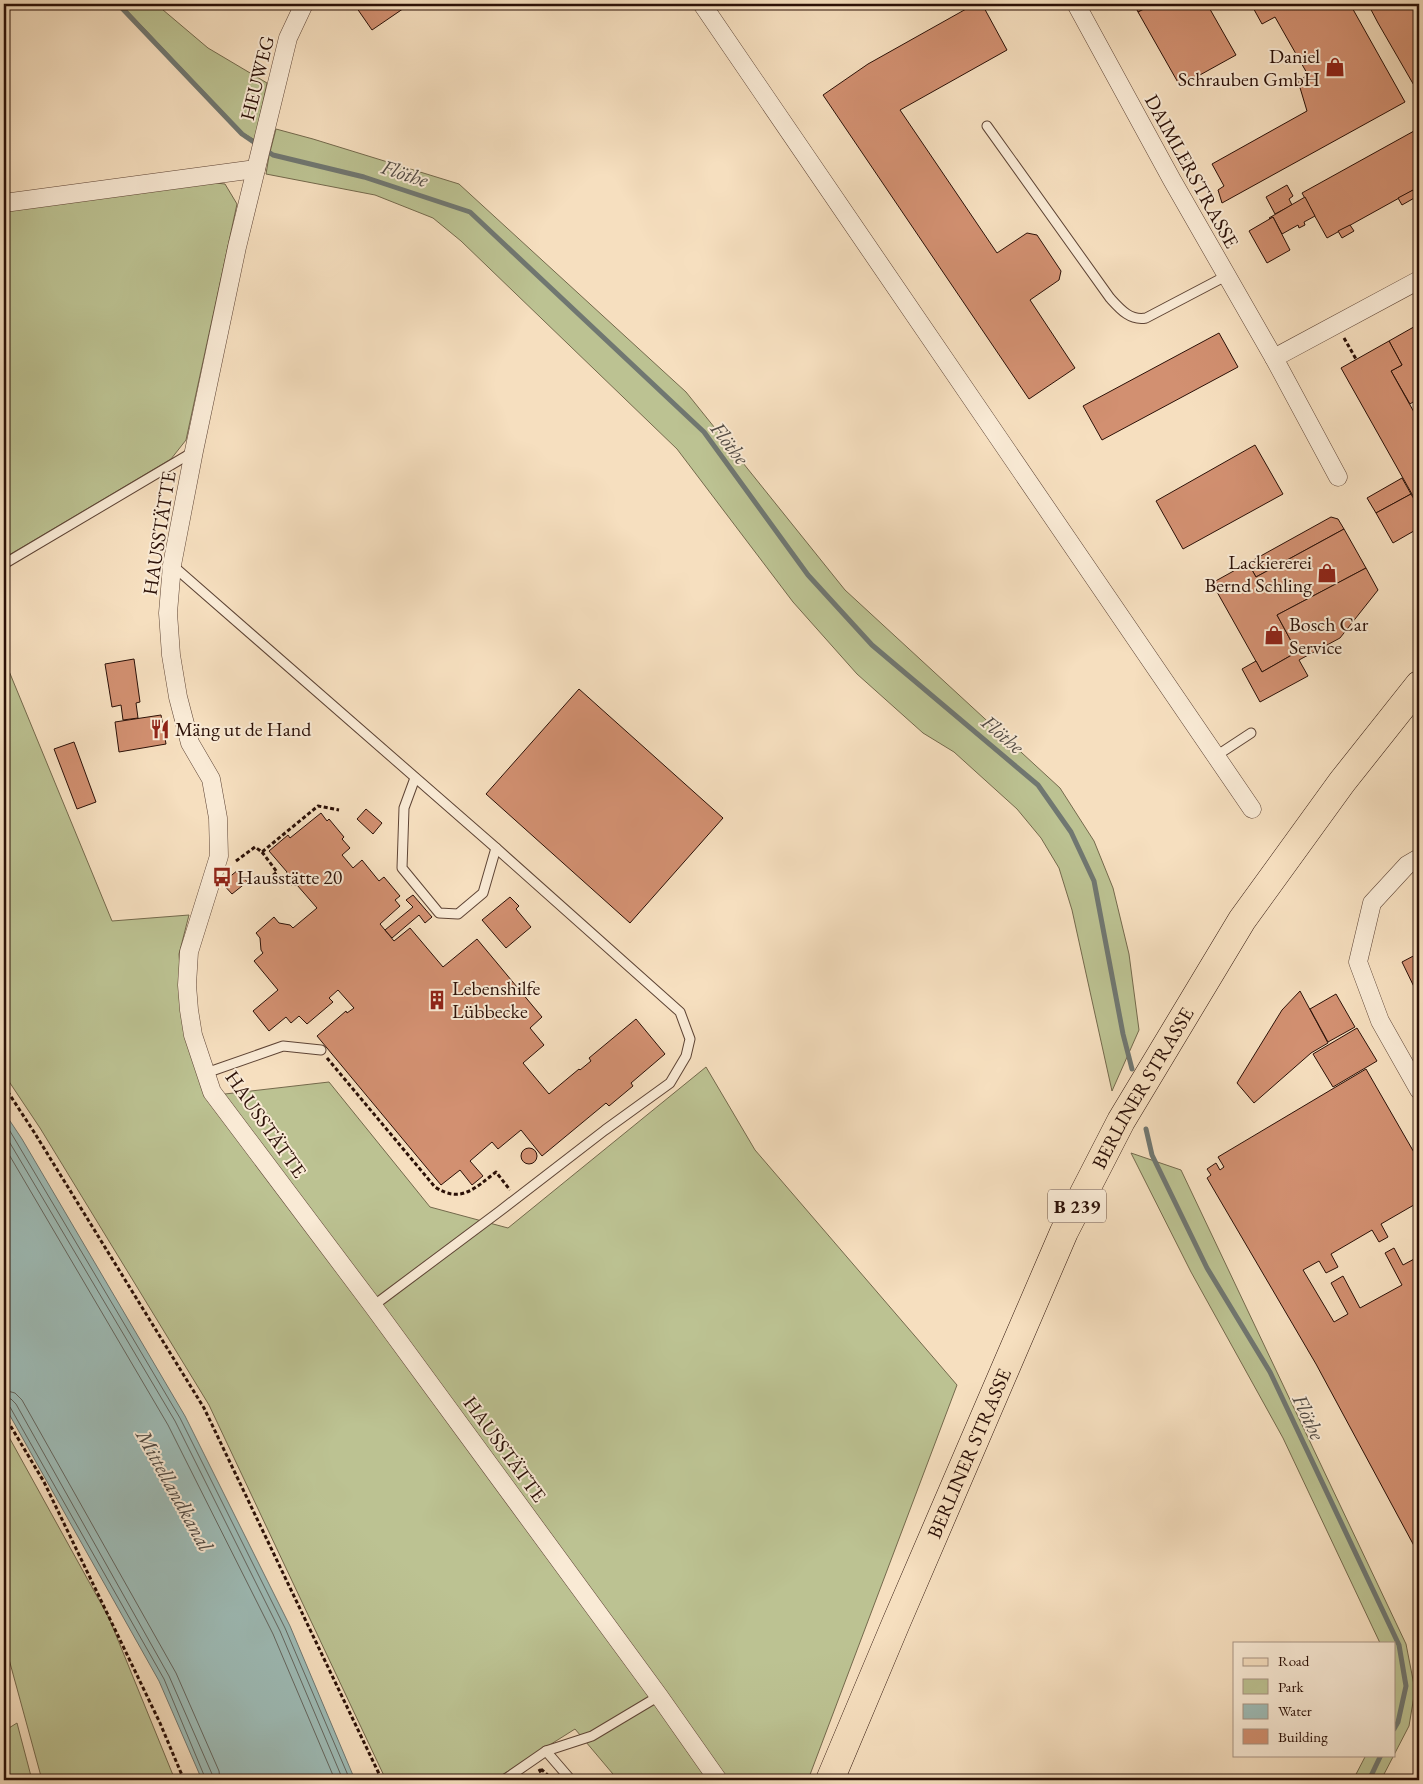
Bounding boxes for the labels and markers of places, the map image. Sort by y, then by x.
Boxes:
place label: Daniel Schrauben GmbH [1178,43,1320,92]
shop icon: Daniel Schrauben GmbH [1324,56,1346,78]
place label: Lackiererei Bernd Schling [1204,549,1312,598]
shop icon: Lackiererei Bernd Schling [1316,562,1338,584]
place label: Bosch Car Service [1289,611,1369,660]
shop icon: Bosch Car Service [1263,624,1285,646]
place label: Mäng ut de Hand [175,716,312,742]
restaurant icon: Mäng ut de Hand [149,718,171,740]
place label: Hausstätte 20 [237,864,343,890]
bus stop icon: Hausstätte 20 [211,866,233,888]
place label: Lebenshilfe Lübbecke [452,975,540,1024]
building icon: Lebenshilfe Lübbecke [426,989,448,1011]

